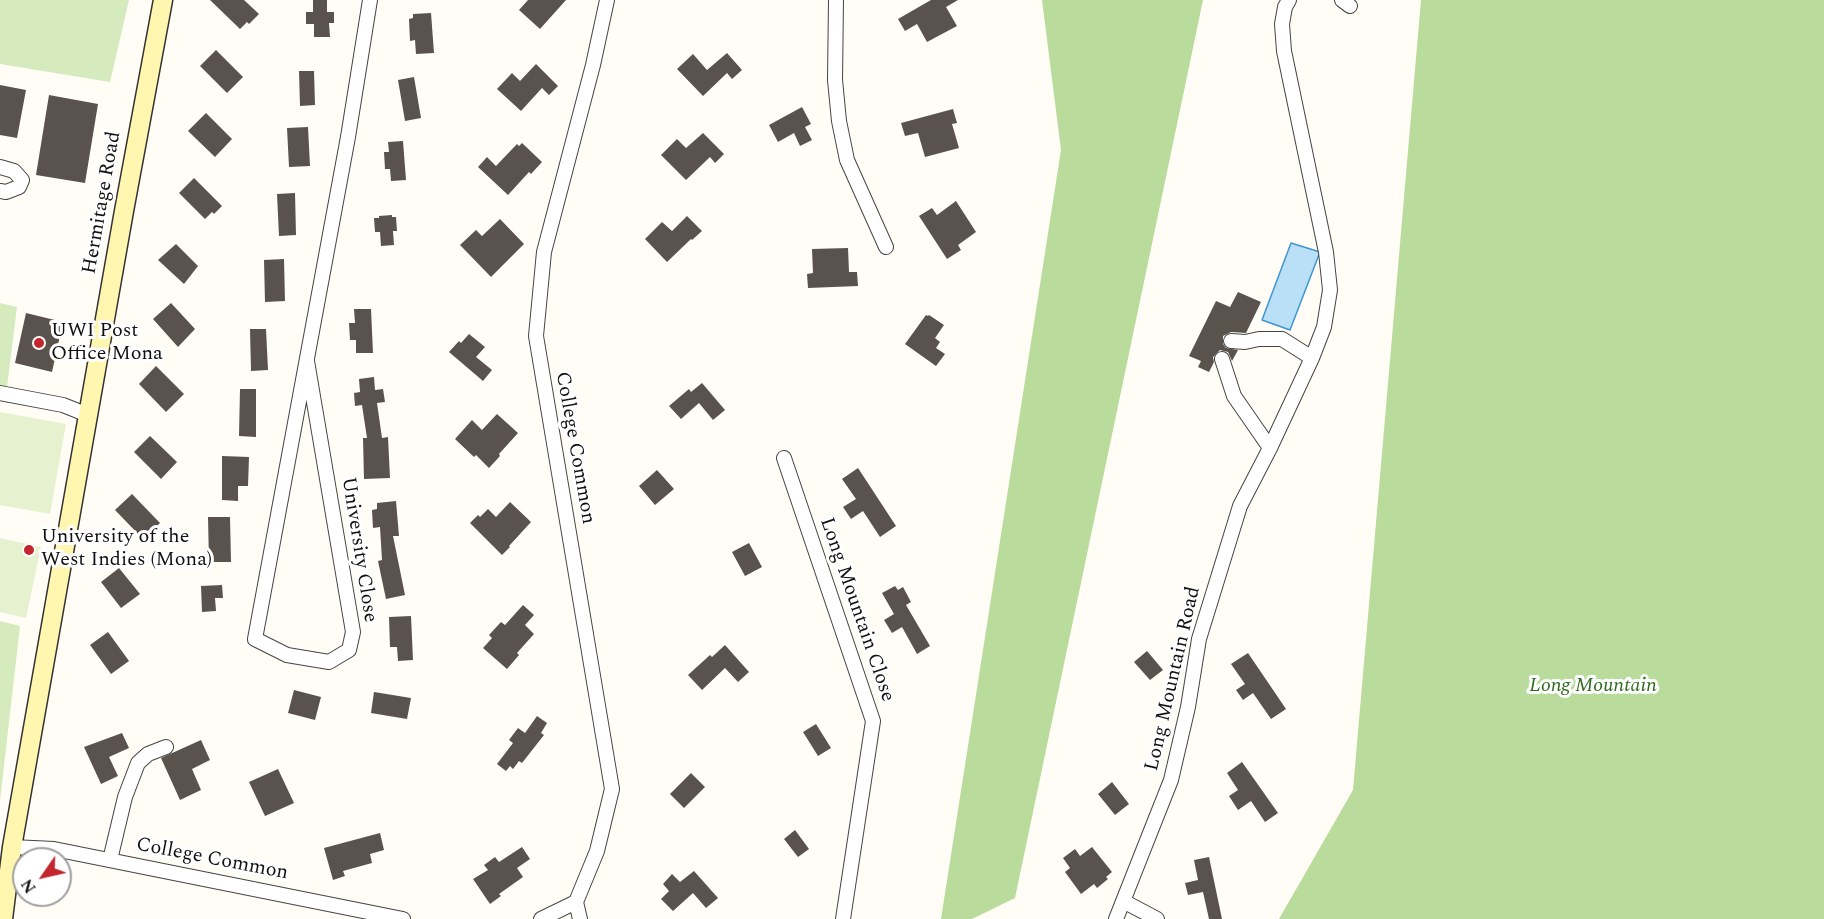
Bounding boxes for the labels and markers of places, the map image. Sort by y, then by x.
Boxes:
place label: UWI Post Office Mona [51,320,163,367]
marker: UWI Post Office Mona [32,336,46,350]
place label: University of the West Indies (Mona) [41,526,212,573]
marker: University of the West Indies (Mona) [22,543,36,557]

